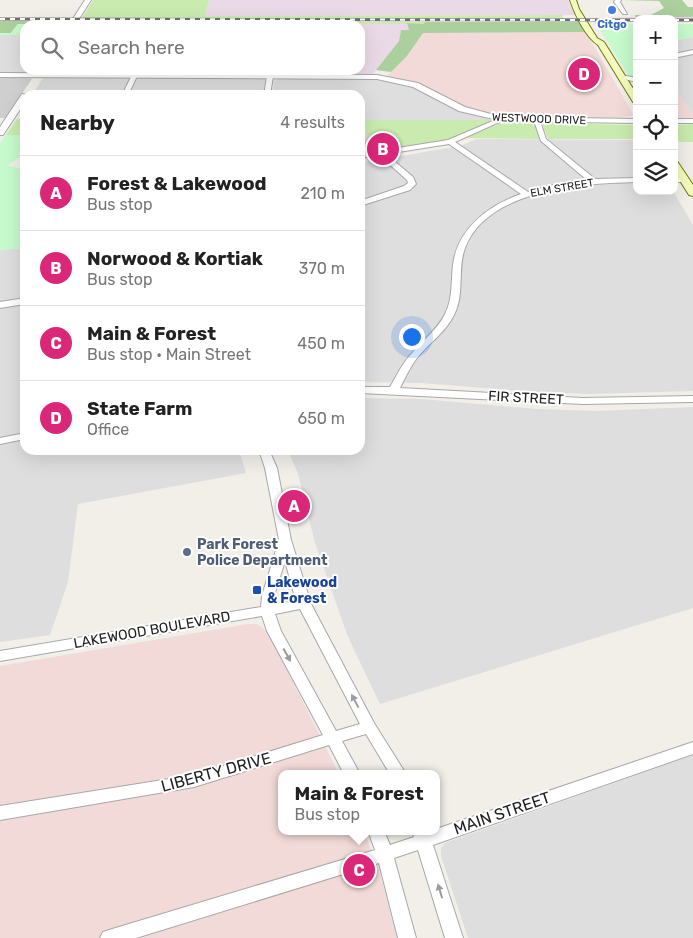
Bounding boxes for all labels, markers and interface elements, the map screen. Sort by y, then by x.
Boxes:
marker: Citgo [606,4,618,16]
map controls [633,15,678,195]
button: + [633,15,678,60]
place label: Citgo [597,18,627,31]
search box [20,20,365,75]
icon: search [38,34,66,62]
text: Search here [78,36,185,59]
pin: D [568,55,600,93]
button: − [633,60,678,105]
button: locate [633,105,678,150]
text: Nearby [40,110,115,135]
street label: WESTWOOD DRIVE [492,111,587,127]
text: 4 results [280,113,345,132]
pin: B [367,130,399,168]
button: layers [633,150,678,195]
text: Forest & Lakewood [87,172,267,195]
street label: ELM STREET [529,176,595,200]
text: A [50,184,62,203]
text: 210 m [300,184,345,203]
text: Bus stop [87,195,153,214]
text: Norwood & Kortiak [87,247,263,270]
text: B [50,259,62,278]
text: 370 m [299,259,345,278]
text: Bus stop [87,270,153,289]
text: Main & Forest [87,322,216,345]
your location [399,324,425,350]
text: C [50,334,62,353]
text: 450 m [297,334,345,353]
text: Bus stop · Main Street [87,345,251,364]
street label: FIR STREET [488,388,564,408]
text: State Farm [87,397,192,420]
text: D [50,409,62,428]
text: 650 m [298,409,345,428]
text: Office [87,420,129,439]
pin: A [278,487,310,525]
place label: Park Forest Police Department [197,536,328,569]
marker: Park Forest Police Department [181,546,193,558]
place label: Lakewood & Forest [267,574,337,607]
marker: Lakewood & Forest [251,584,263,596]
street label: LAKEWOOD BOULEVARD [72,608,232,652]
one-way arrow [283,648,291,662]
one-way arrow [351,695,360,708]
street label: LIBERTY DRIVE [159,748,273,796]
popup [278,770,440,835]
text: Main & Forest [294,782,424,805]
street label: MAIN STREET [451,788,553,838]
text: Bus stop [294,805,360,824]
pin: C [343,851,375,889]
one-way arrow [435,884,443,899]

